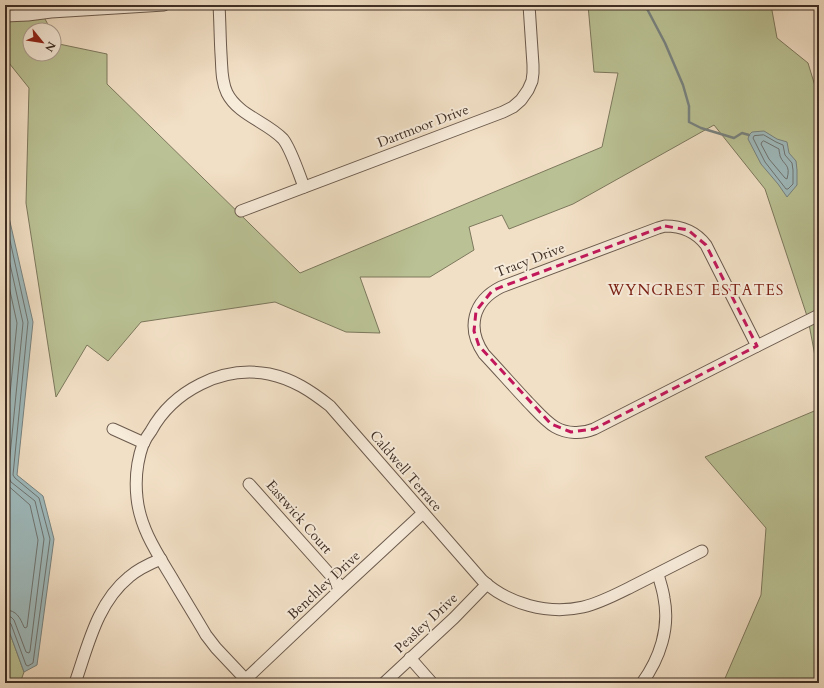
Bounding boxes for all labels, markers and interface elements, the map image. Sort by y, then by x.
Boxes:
north arrow [22,22,62,62]
text: N [41,39,59,55]
street label: Dartmoor Drive [374,100,472,152]
street label: Tracy Drive [493,238,567,282]
district label: WYNCREST ESTATES [607,280,784,300]
street label: Caldwell Terrace [365,426,447,516]
street label: Eastwick Court [262,476,337,558]
street label: Benchley Drive [284,546,364,624]
street label: Peasley Drive [390,589,462,657]

